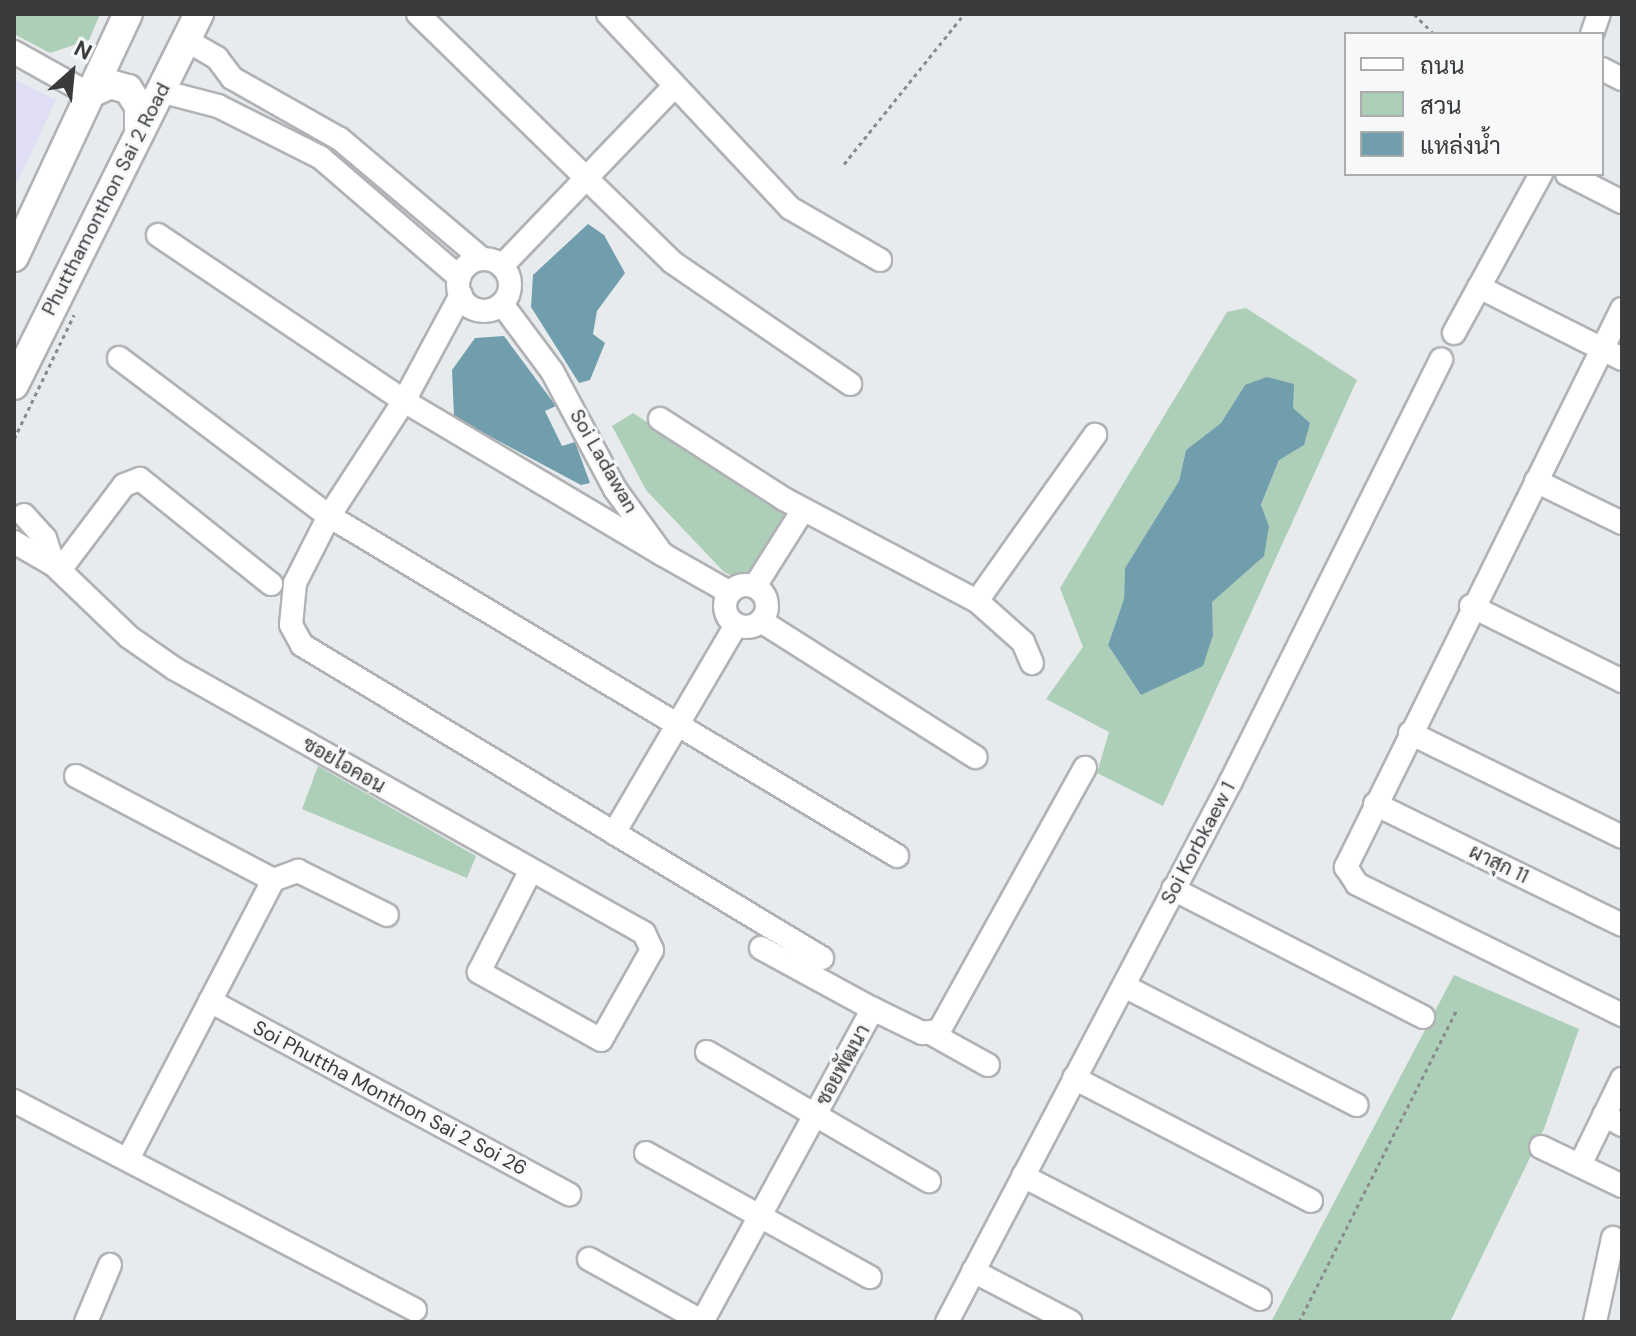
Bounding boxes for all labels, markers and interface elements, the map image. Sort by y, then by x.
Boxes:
north arrow [32,32,112,112]
legend [1344,32,1604,176]
text: N [69,34,97,67]
text: ถนน [1420,50,1465,81]
street label: Phutthamonthon Sai 2 Road [37,79,175,319]
text: สวน [1420,90,1462,121]
text: แหล่งน้ำ [1420,130,1501,161]
street label: Soi Ladawan [565,405,643,517]
street label: ซอยไอคอน [298,732,390,798]
street label: Soi Korbkaew 1 [1156,778,1240,908]
street label: ผาสุก 11 [1465,839,1533,889]
street label: Soi Phuttha Monthon Sai 2 Soi 26 [249,1015,531,1181]
street label: ซอยพัฒนา [811,1020,875,1110]

